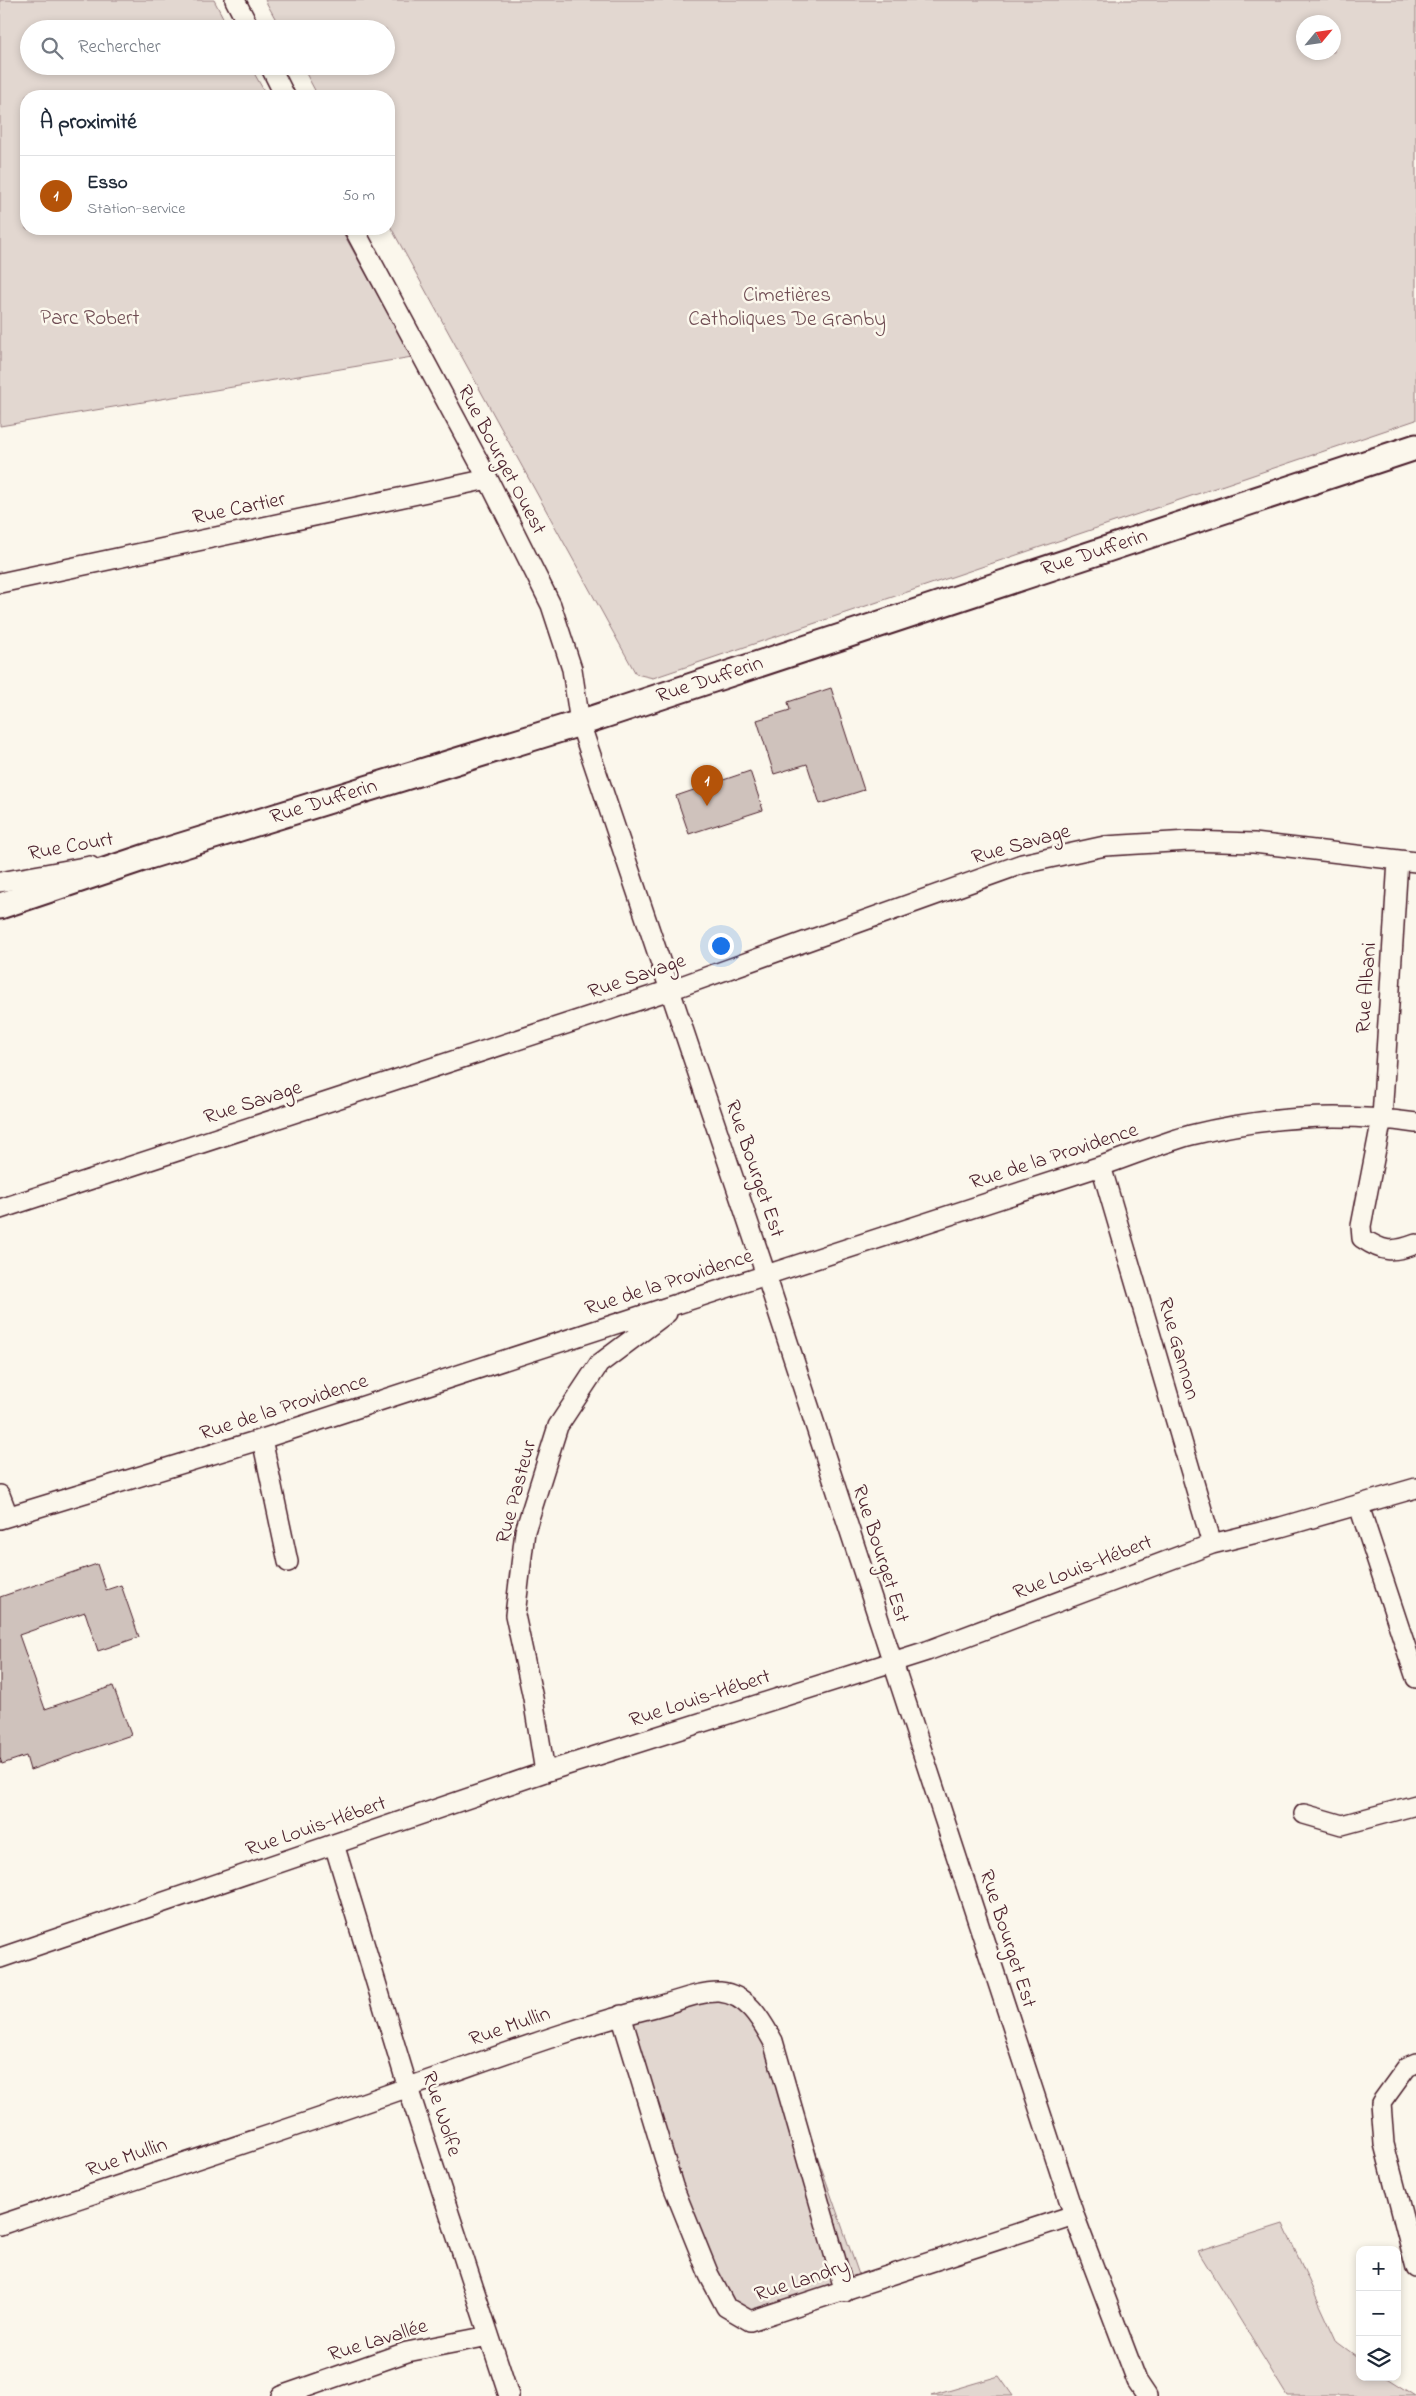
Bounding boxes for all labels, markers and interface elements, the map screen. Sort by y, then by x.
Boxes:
north arrow [1296,15,1341,60]
search box [20,20,395,75]
icon: search [38,34,66,62]
text: Rechercher [78,34,161,61]
text: À proximité [40,108,137,138]
text: Esso [87,170,128,197]
text: 1 [53,184,59,208]
text: 50 m [343,184,375,208]
text: Station-service [87,197,185,221]
park label: Cimetières Catholiques De Granby [688,281,886,337]
park label: Parc Robert [40,304,140,334]
street label: Rue Bourget Ouest [447,380,553,541]
street label: Rue Cartier [190,484,289,533]
street label: Rue Dufferin [1037,522,1152,585]
street label: Rue Dufferin [653,649,767,712]
pin: 1 [691,765,723,806]
street label: Rue Dufferin [266,771,381,833]
street label: Rue Savage [968,816,1075,875]
street label: Rue Court [26,825,116,869]
your location [708,933,734,959]
street label: Rue Albani [1349,941,1385,1035]
street label: Rue Savage [584,946,691,1010]
street label: Rue Savage [200,1073,307,1135]
street label: Rue Bourget Est [715,1096,792,1242]
street label: Rue de la Providence [966,1115,1143,1198]
street label: Rue de la Providence [581,1241,758,1324]
street label: Rue Gannon [1149,1295,1207,1403]
street label: Rue de la Providence [196,1366,373,1449]
street label: Rue Pasteur [489,1436,545,1547]
street label: Rue Bourget Est [842,1481,916,1627]
street label: Rue Louis-Hébert [1009,1528,1157,1608]
street label: Rue Louis-Hébert [626,1662,774,1736]
street label: Rue Louis-Hébert [242,1789,390,1865]
street label: Rue Bourget Est [969,1866,1043,2012]
street label: Rue Mullin [465,1999,555,2055]
street label: Rue Wolfe [413,2068,469,2161]
street label: Rue Mullin [82,2130,172,2186]
map controls [1356,2246,1401,2381]
button: + [1356,2246,1401,2291]
street label: Rue Landry [751,2252,854,2312]
button: − [1356,2291,1401,2336]
street label: Rue Lavallée [325,2311,432,2370]
button: layers [1356,2336,1401,2381]

